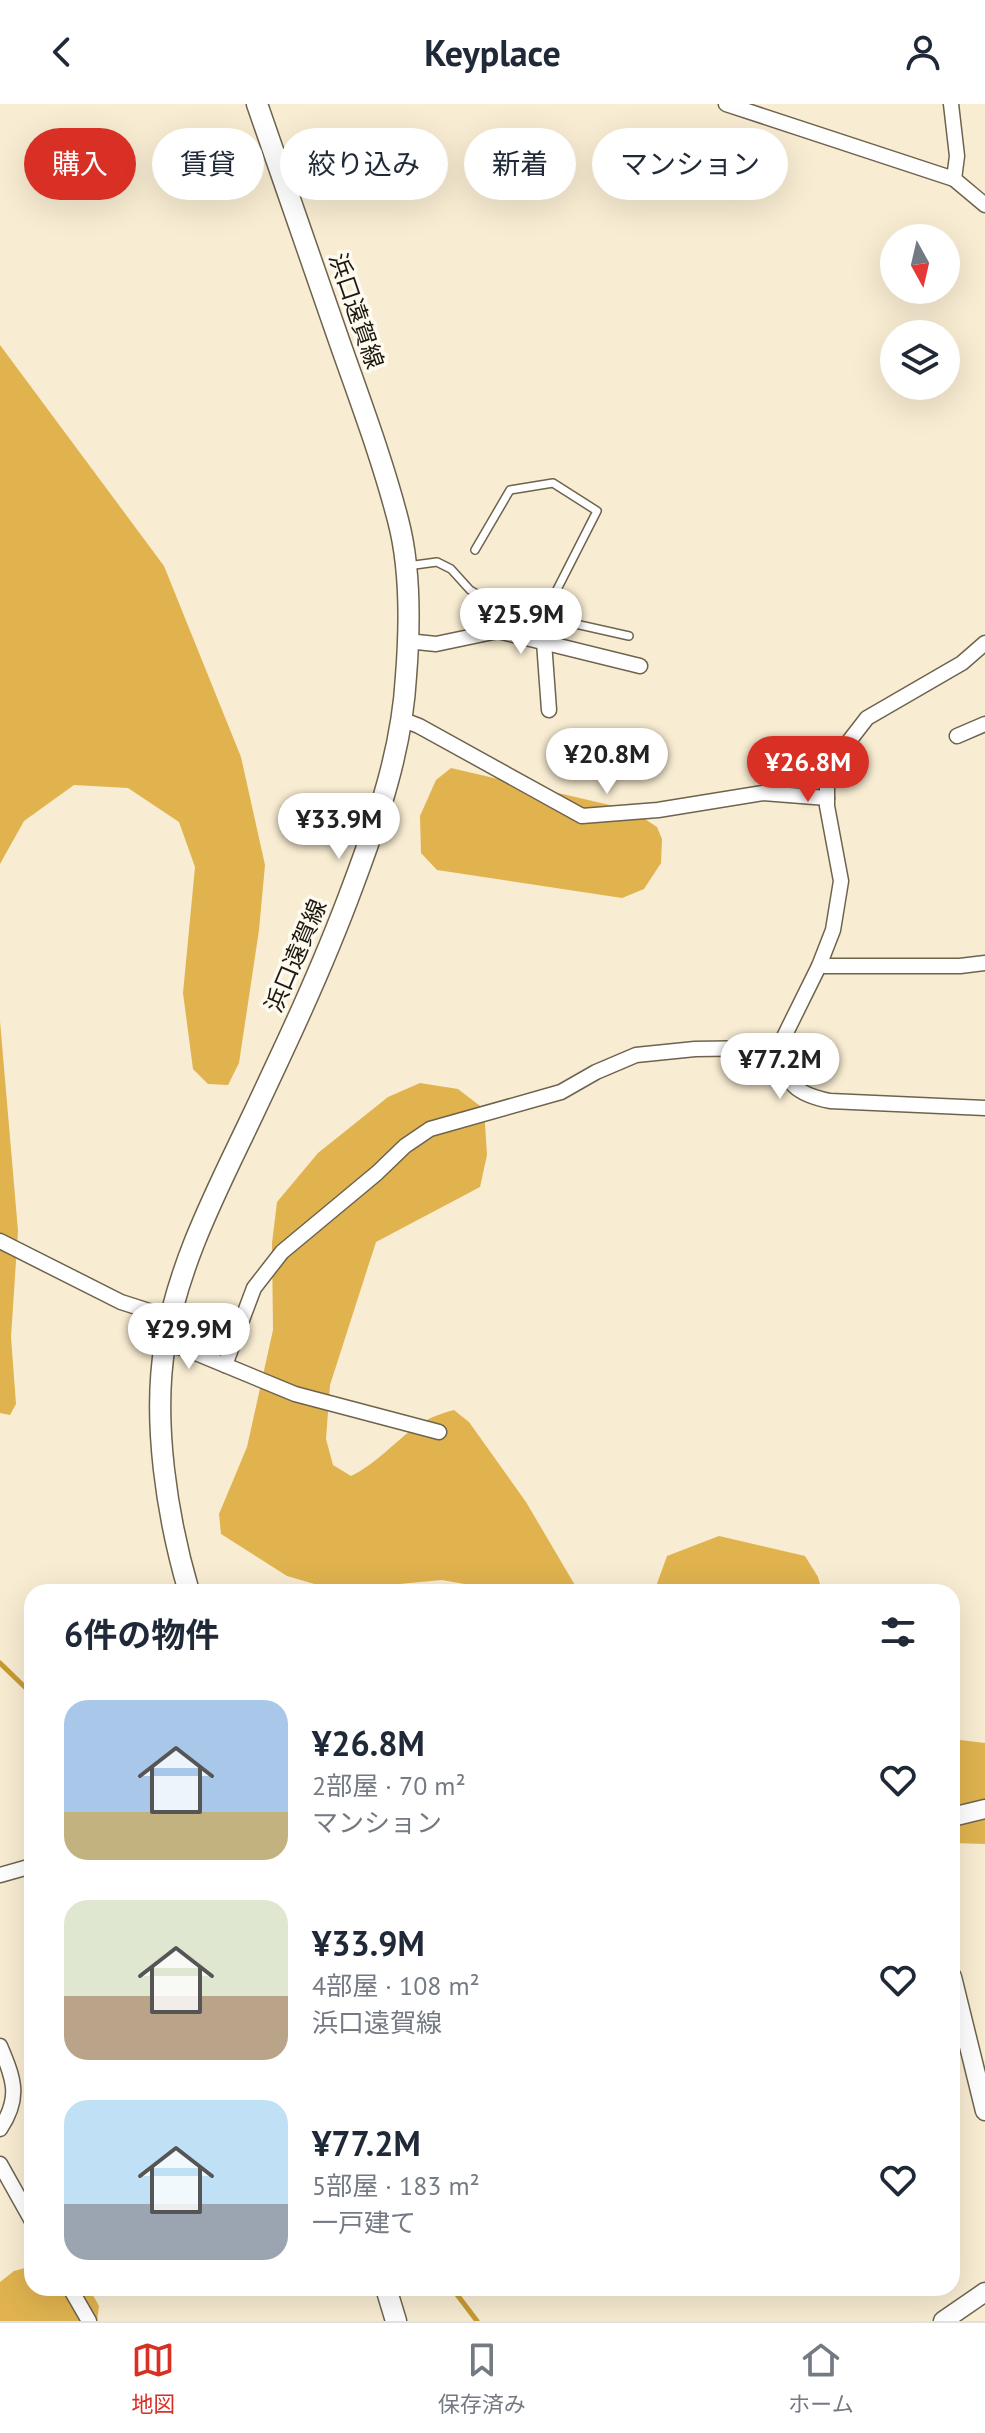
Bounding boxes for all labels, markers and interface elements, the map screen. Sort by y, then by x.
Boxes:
text: Keyplace [424,29,561,76]
icon: back [40,30,84,74]
icon: person [901,30,945,74]
chip: 購入 [24,128,136,200]
chip: 賃貸 [152,128,264,200]
chip: 絞り込み [280,128,448,200]
chip: 新着 [464,128,576,200]
chip: マンション [592,128,788,200]
north arrow [880,224,960,304]
map controls [880,224,960,400]
street label: 浜口遠賀線 [322,249,391,373]
button: layers [880,320,960,400]
pin: ¥25.9M [456,588,586,656]
text: ¥25.9M [478,597,564,630]
pin: ¥20.8M [542,728,672,796]
pin: ¥26.8M [743,736,873,804]
text: ¥20.8M [564,737,650,770]
text: ¥26.8M [765,745,851,778]
pin: ¥33.9M [274,793,404,861]
text: ¥33.9M [296,802,382,835]
street label: 浜口遠賀線 [258,895,333,1017]
pin: ¥77.2M [715,1033,845,1101]
text: ¥77.2M [738,1042,822,1075]
pin: ¥29.9M [124,1303,254,1371]
text: ¥29.9M [146,1312,232,1345]
icon: filters [876,1610,920,1654]
text: 6件の物件 [64,1612,219,1656]
text: ¥26.8M [312,1721,425,1765]
icon: home [128,1732,224,1828]
icon: heart [876,1758,920,1802]
text: 2部屋 · 70 m² [312,1769,466,1802]
text: マンション [312,1806,442,1839]
text: ¥33.9M [312,1921,425,1965]
icon: home [128,1932,224,2028]
icon: heart [876,1958,920,2002]
text: 4部屋 · 108 m² [312,1969,480,2002]
text: 浜口遠賀線 [312,2006,442,2039]
text: ¥77.2M [312,2121,421,2165]
icon: home [128,2132,224,2228]
icon: heart [876,2158,920,2202]
text: 5部屋 · 183 m² [312,2169,480,2202]
text: 一戸建て [312,2206,416,2239]
tab: 地図 [131,2338,175,2418]
tab: 保存済み [438,2338,526,2418]
tab: ホーム [788,2338,854,2418]

